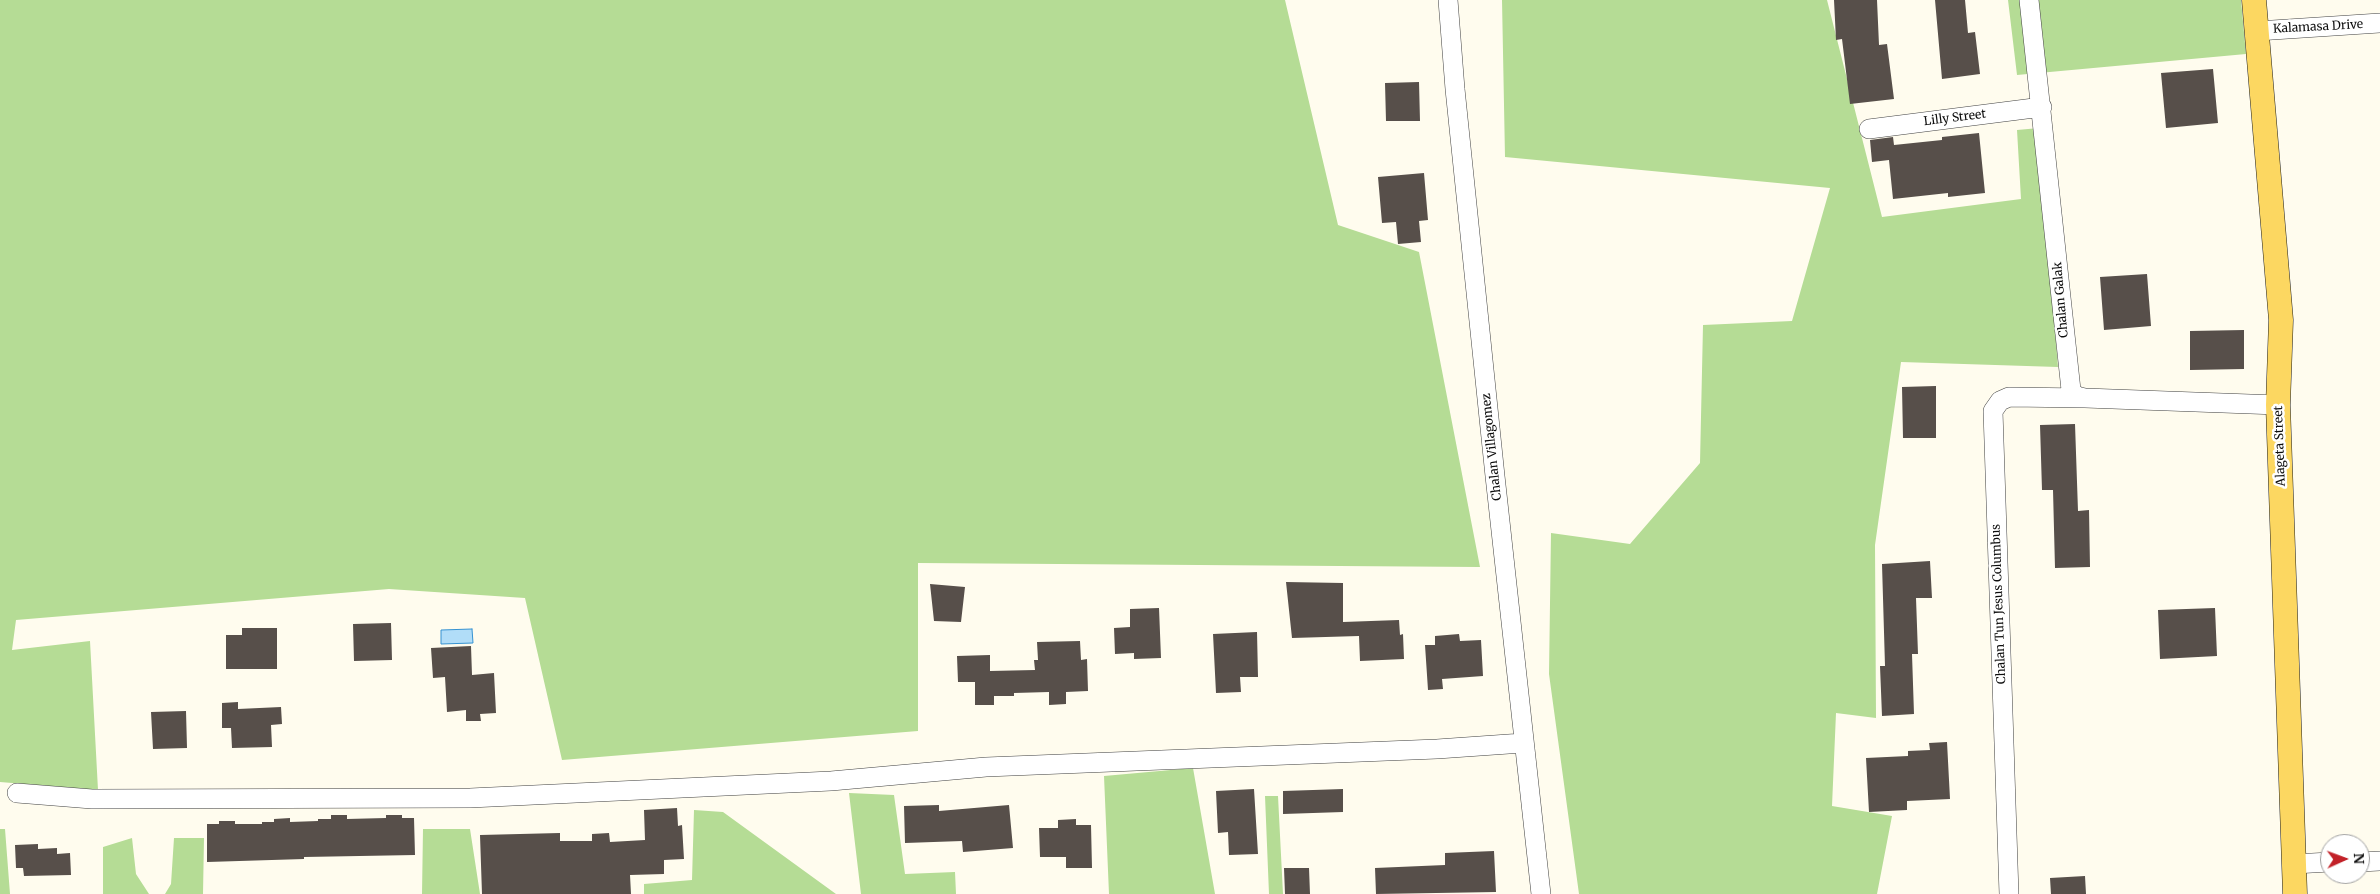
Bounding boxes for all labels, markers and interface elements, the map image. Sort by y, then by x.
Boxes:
street label: Kalamasa Drive [2273,17,2363,37]
street label: Lilly Street [1923,107,1987,129]
street label: Chalan Galak [2051,261,2071,339]
street label: Chalan Villagomez [1479,393,1505,501]
street label: Alageta Street [2271,405,2289,487]
street label: Chalan Tun Jesus Columbus [1989,524,2009,684]
north arrow [2320,834,2370,884]
text: N [2350,853,2368,864]

